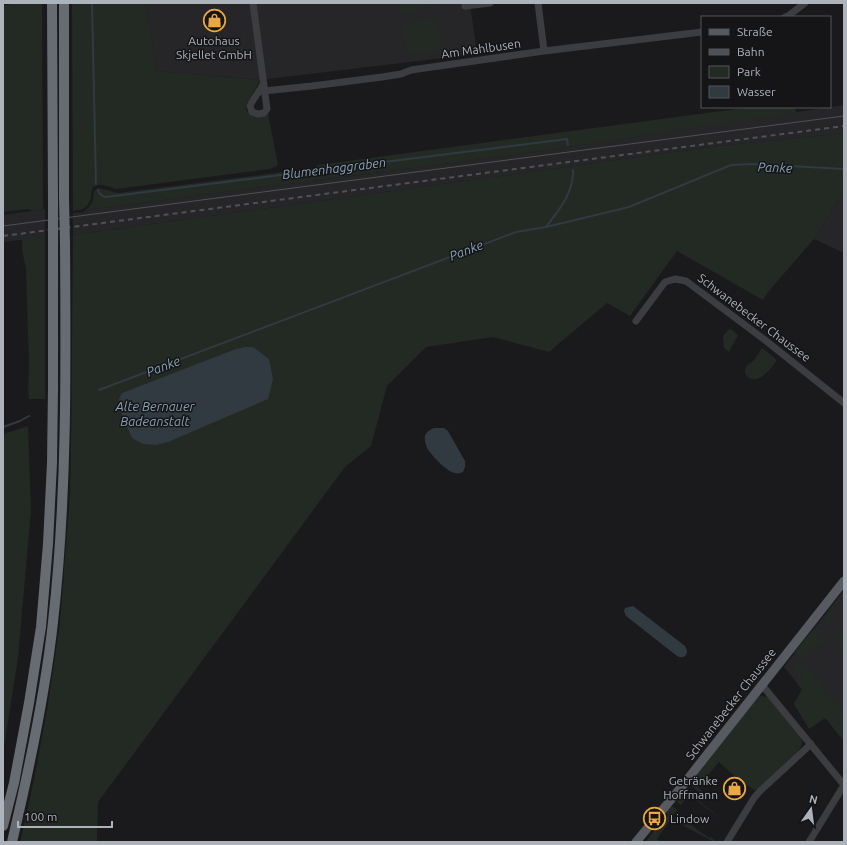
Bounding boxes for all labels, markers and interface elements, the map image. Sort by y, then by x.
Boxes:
shop icon: Autohaus Skjellet GmbH [201,7,227,33]
legend [701,16,831,108]
text: Straße [737,25,773,38]
place label: Autohaus Skjellet GmbH [176,34,252,61]
street label: Am Mahlbusen [440,36,521,61]
text: Bahn [737,45,765,58]
text: Park [737,65,761,78]
text: Wasser [737,85,776,98]
water label: Blumenhaggraben [281,155,387,181]
water label: Panke [757,159,793,175]
water label: Panke [447,237,485,263]
street label: Schwanebecker Chaussee [695,271,813,364]
water label: Panke [144,353,182,379]
water label: Alte Bernauer Badeanstalt [115,399,195,428]
street label: Schwanebecker Chaussee [683,645,778,762]
place label: Getränke Hoffmann [663,774,718,801]
shop icon: Getränke Hoffmann [721,775,747,801]
north arrow [791,789,831,829]
text: N [808,792,819,806]
scale bar [18,803,112,829]
bus stop icon: Lindow [642,806,668,832]
text: 100 m [24,810,57,823]
place label: Lindow [670,812,710,825]

